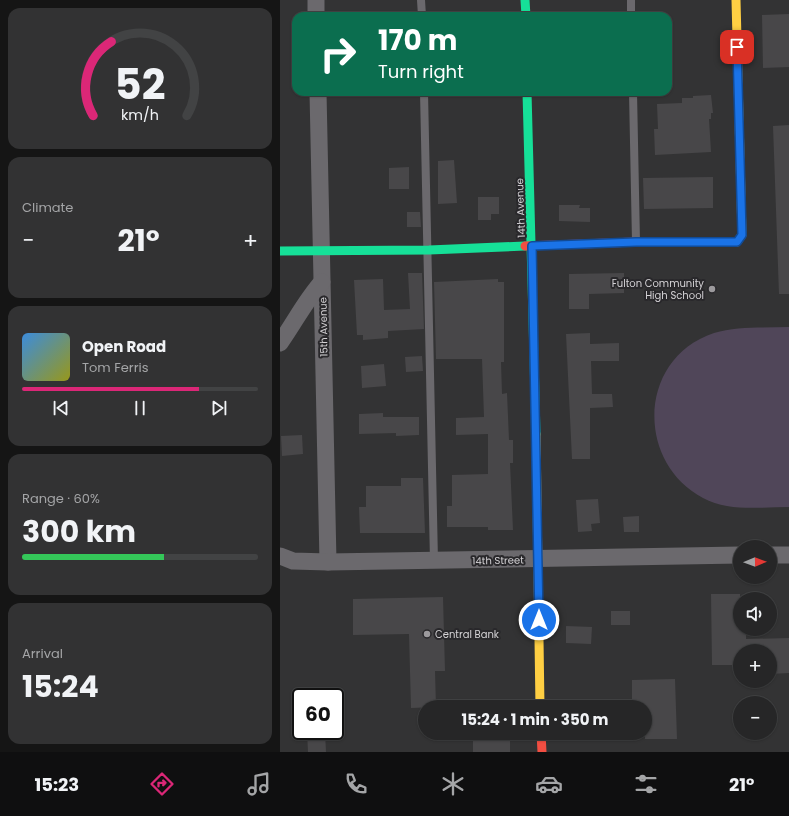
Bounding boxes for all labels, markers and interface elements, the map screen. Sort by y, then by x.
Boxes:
text: 170 m [378,21,457,60]
icon: right [312,28,364,80]
pin [720,30,754,64]
icon: arrive [726,36,748,58]
text: 52 [115,55,165,114]
text: Turn right [378,59,464,84]
text: km/h [121,105,159,125]
street label: 14th Avenue [512,178,529,238]
text: Climate [22,198,73,217]
text: 21° [117,219,160,262]
text: − [22,225,34,256]
text: + [243,225,258,256]
place label: Fulton Community High School [612,276,704,303]
marker: Fulton Community High School [707,284,717,294]
street label: 15th Avenue [315,297,332,357]
text: Open Road [82,336,166,357]
text: Tom Ferris [82,358,149,377]
icon: previous [50,397,72,419]
icon: pause [129,397,151,419]
icon: next [208,397,230,419]
text: Range · 60% [22,489,100,508]
text: 300 km [22,510,136,553]
north arrow [733,540,777,584]
map controls [733,540,777,740]
street label: 14th Street [472,553,524,568]
button: sound [733,592,777,636]
position arrow [518,599,560,641]
place label: Central Bank [435,627,500,642]
marker: Central Bank [422,629,432,639]
text: Arrival [22,644,63,663]
button: + [733,644,777,688]
text: 15:24 [22,665,99,708]
speed limit sign: 60 [292,688,344,740]
button: − [733,696,777,740]
text: 15:24 · 1 min · 350 m [462,709,608,730]
icon: directions [148,770,176,798]
icon: music [245,770,273,798]
icon: phone [342,770,370,798]
icon: climate [439,770,467,798]
icon: car [535,770,563,798]
icon: filters [632,770,660,798]
text: 15:23 [34,772,79,797]
text: 21° [729,772,754,797]

